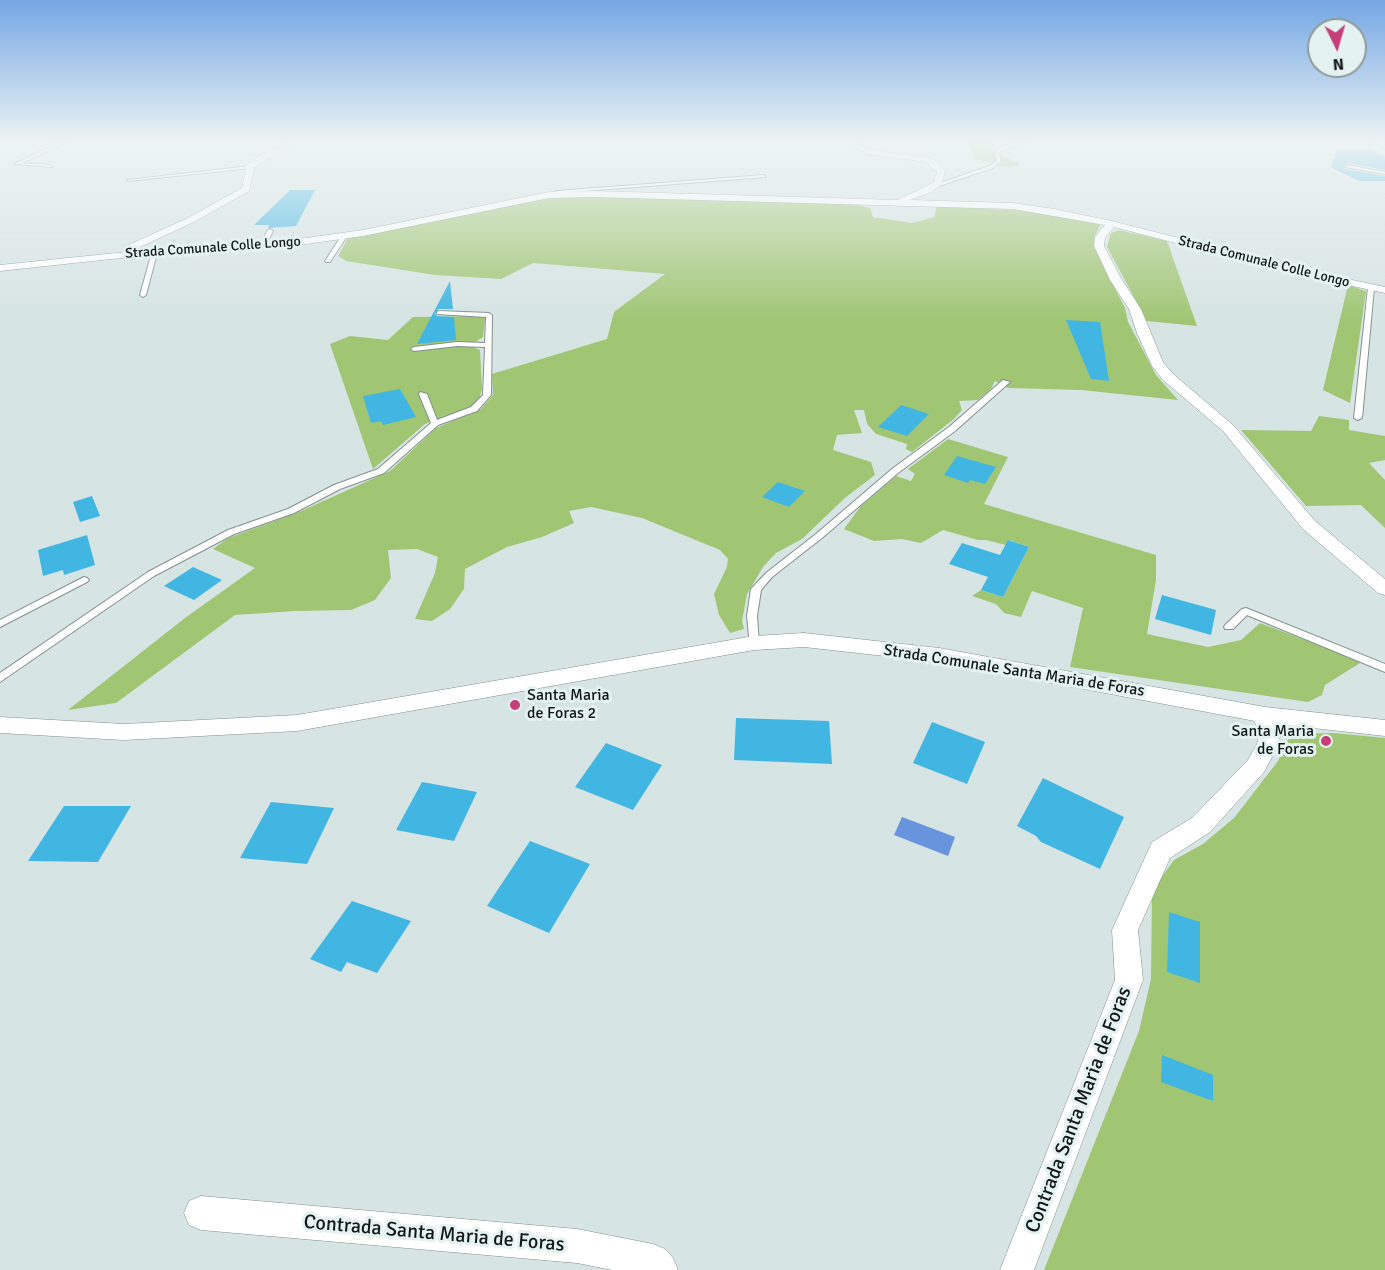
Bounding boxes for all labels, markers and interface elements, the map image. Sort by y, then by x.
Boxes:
north arrow [1307,18,1367,78]
text: N [1332,53,1345,74]
street label: Strada Comunale Colle Longo [125,233,301,263]
street label: Strada Comunale Colle Longo [1177,233,1351,291]
street label: Strada Comunale Santa Maria de Foras [882,641,1146,701]
place label: Santa Maria de Foras 2 [527,686,610,724]
marker: Santa Maria de Foras 2 [508,698,522,712]
place label: Santa Maria de Foras [1231,722,1314,760]
marker: Santa Maria de Foras [1319,734,1333,748]
street label: Contrada Santa Maria de Foras [1021,984,1137,1236]
street label: Contrada Santa Maria de Foras [303,1211,565,1257]

